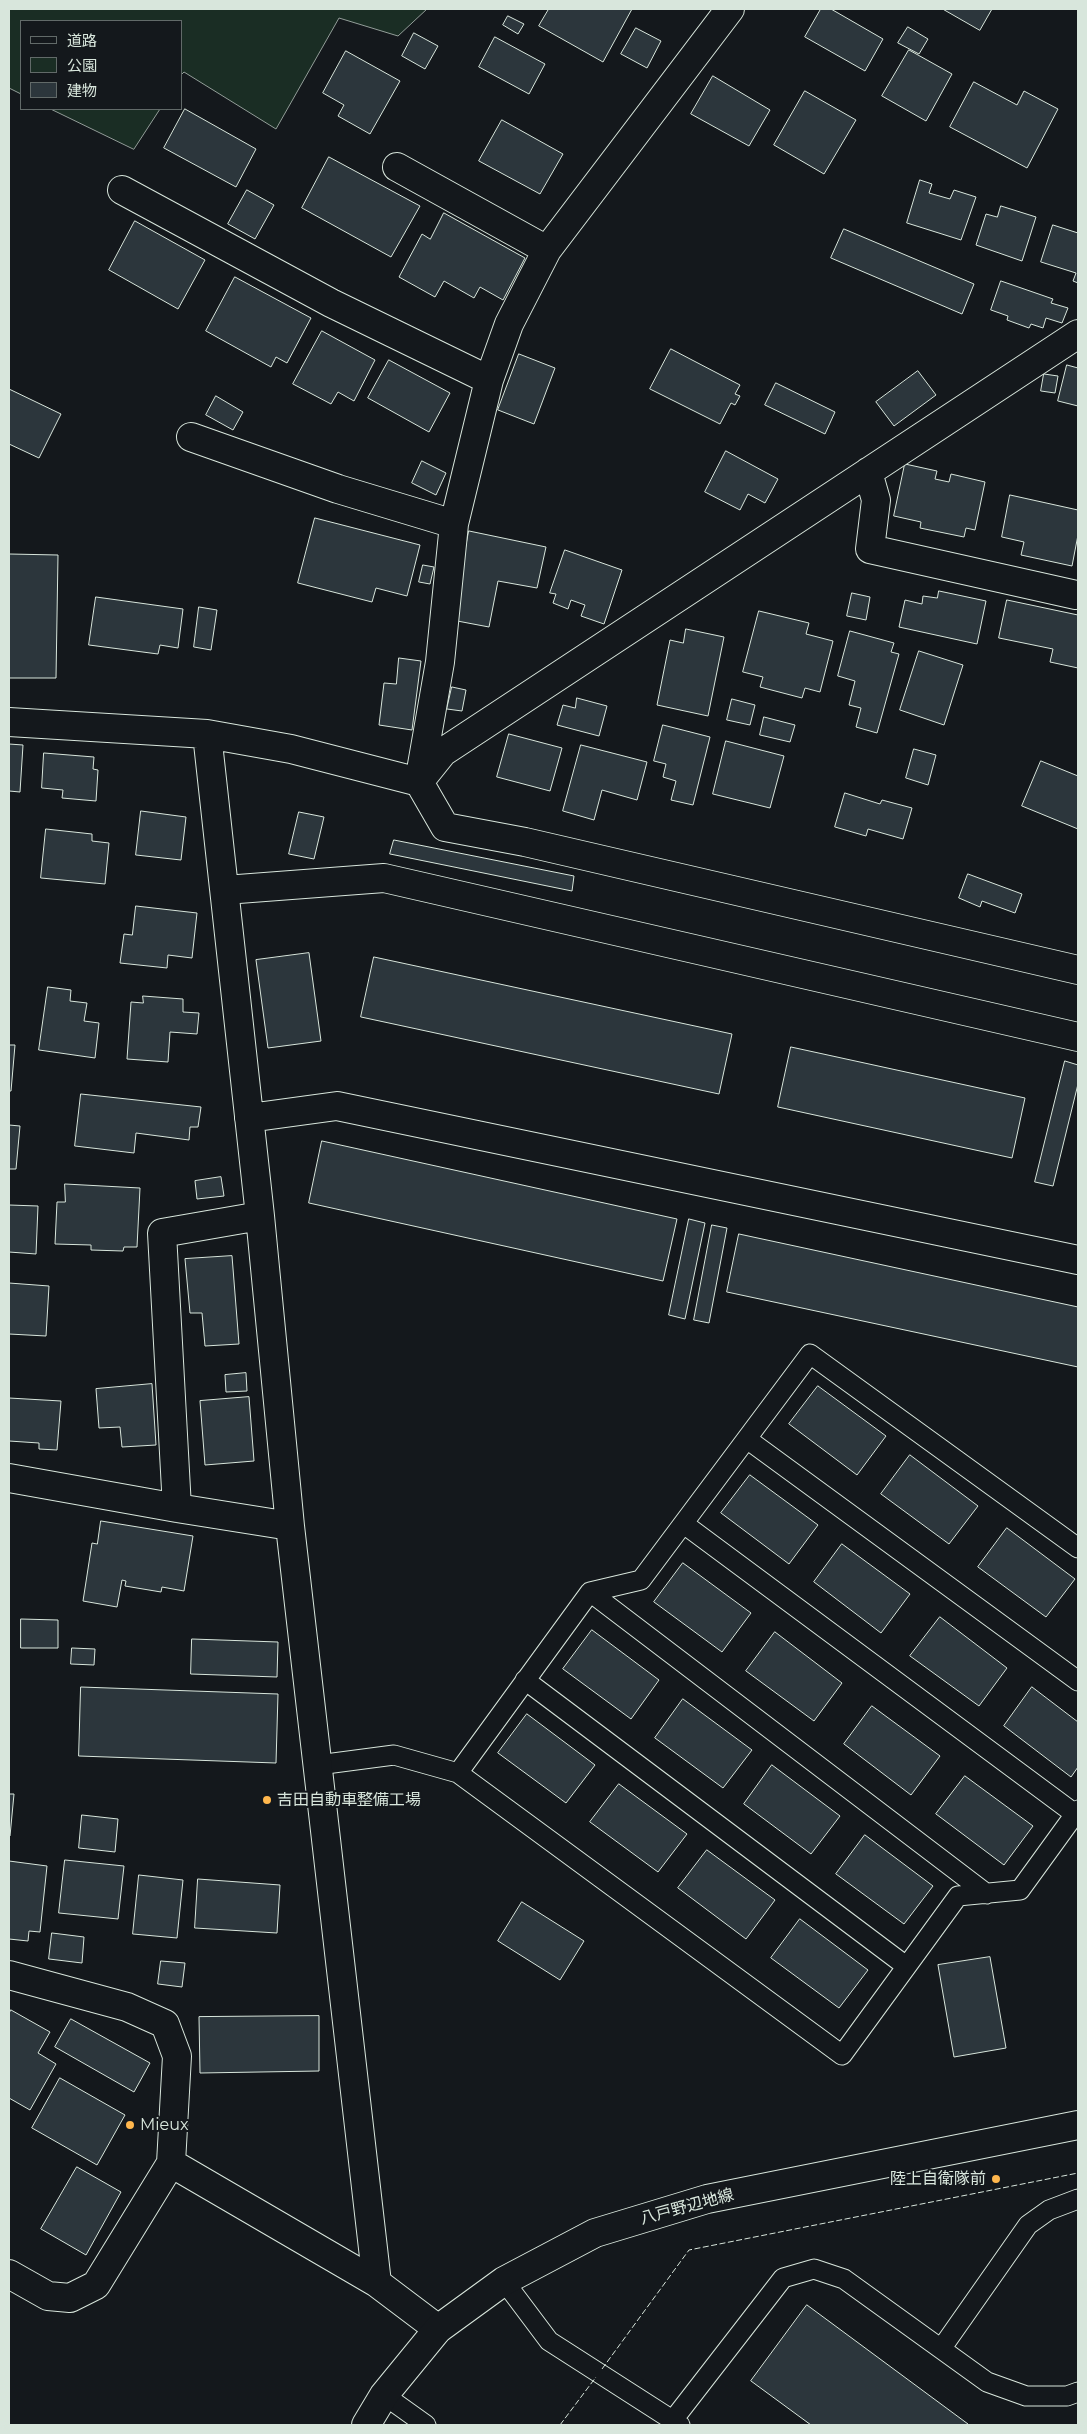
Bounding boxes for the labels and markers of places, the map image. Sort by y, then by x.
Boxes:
place label: 吉田自動車整備工場 [277,1790,421,1810]
marker: 吉田自動車整備工場 [261,1794,273,1806]
place label: Mieux [140,2115,189,2135]
marker: Mieux [124,2119,136,2131]
place label: 陸上自衛隊前 [890,2169,986,2189]
marker: 陸上自衛隊前 [990,2173,1002,2185]

